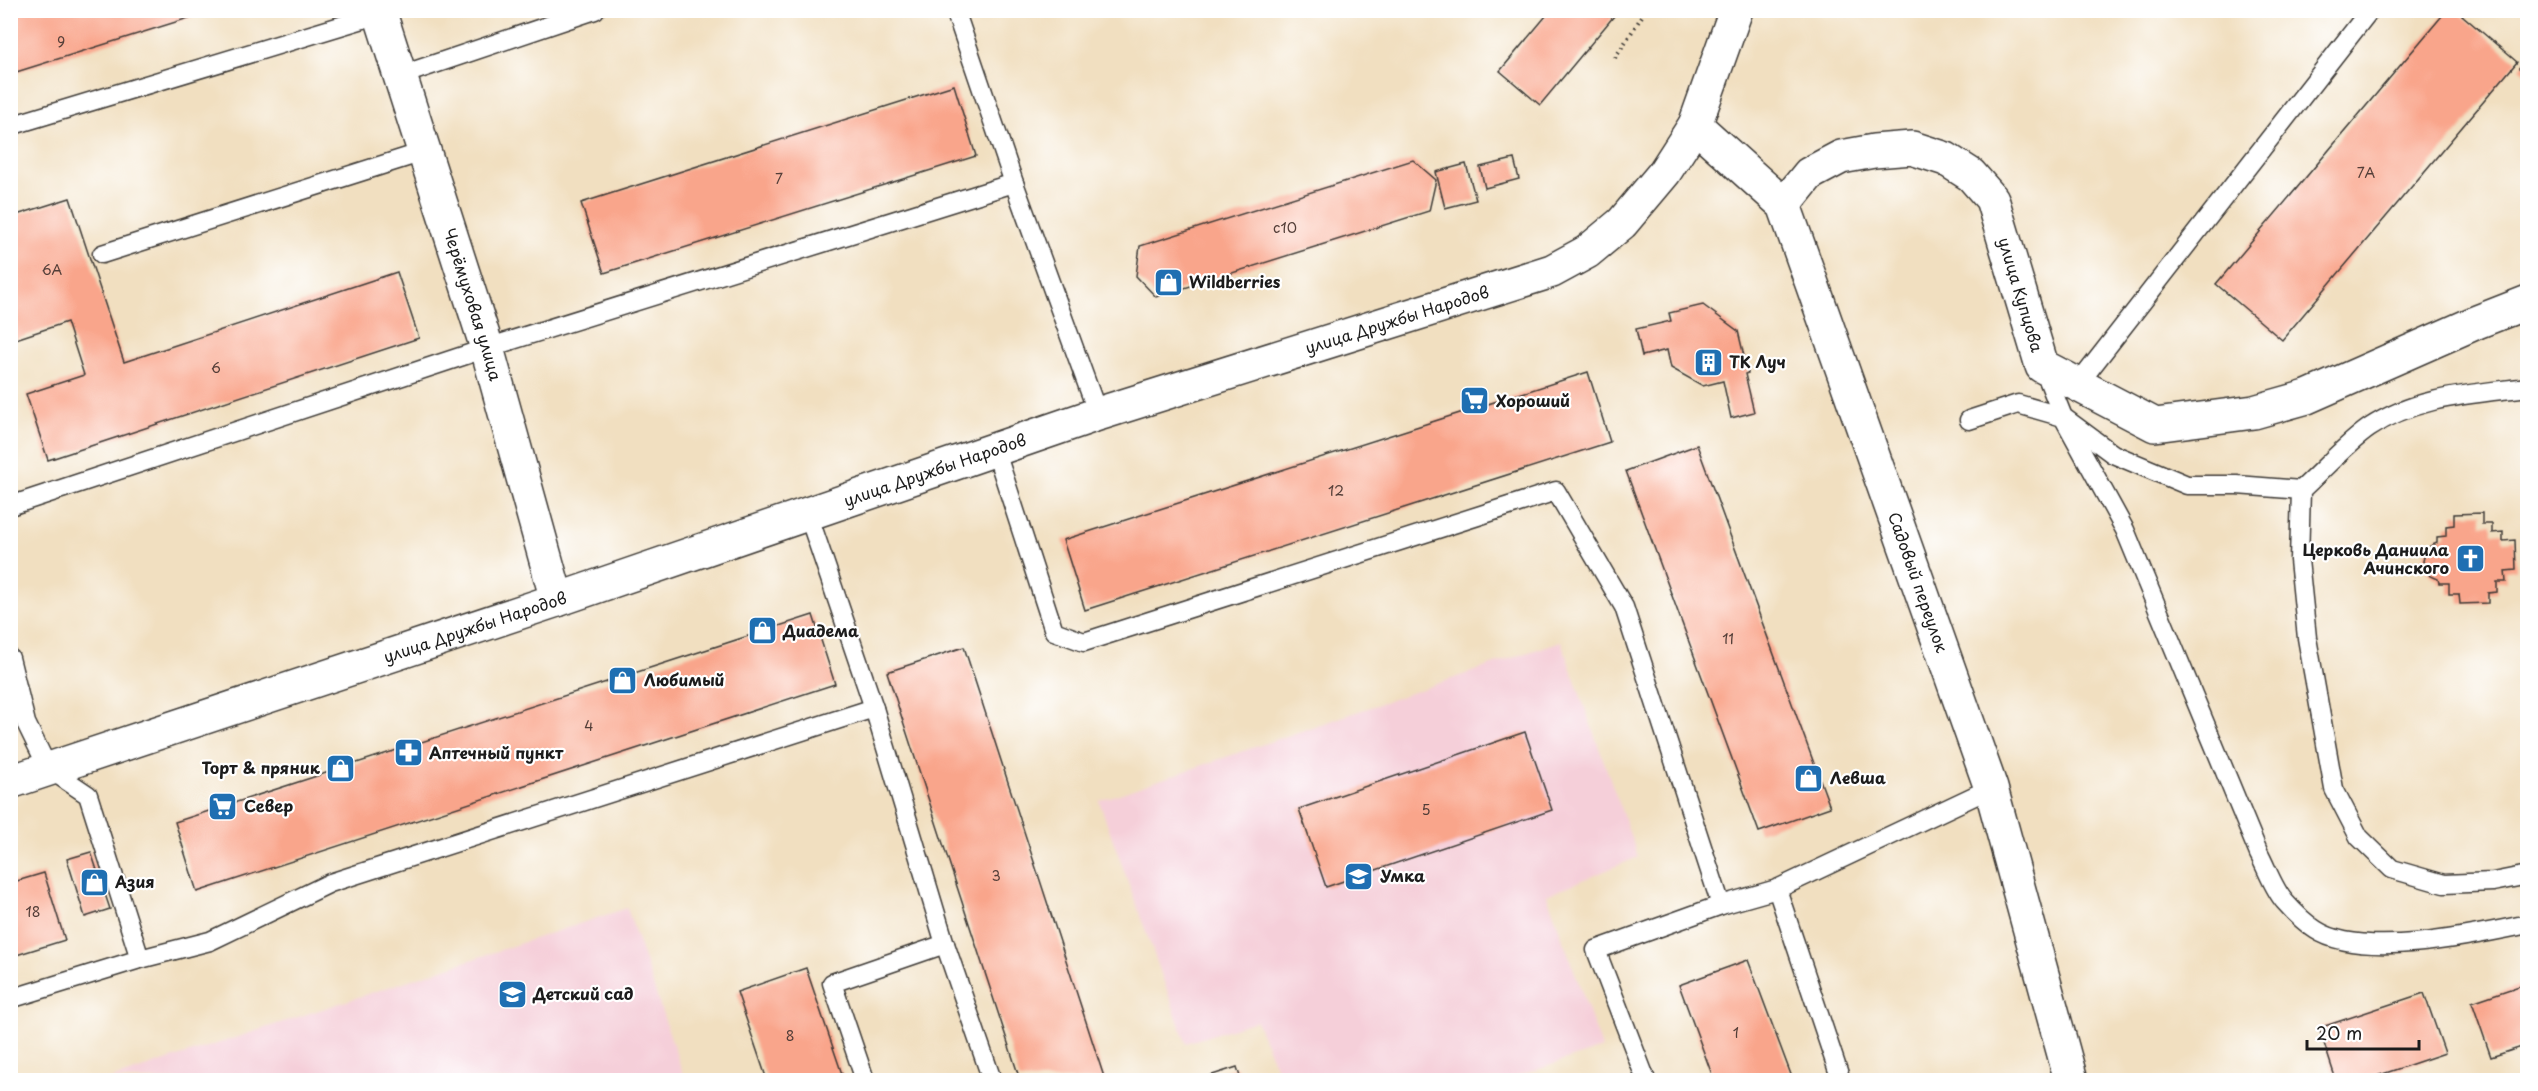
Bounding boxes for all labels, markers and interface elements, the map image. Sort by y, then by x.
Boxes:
house number: 9 [57,31,65,52]
house number: 7А [2357,162,2376,183]
house number: 7 [775,168,783,189]
house number: с10 [1273,217,1297,238]
street label: Черёмуховая улица [438,225,509,383]
street label: улица Купцова [1993,234,2050,355]
house number: 6А [42,259,63,280]
shop icon: Wildberries [1152,266,1184,298]
place label: Wildberries [1189,269,1281,293]
street label: улица Дружбы Народов [1302,279,1492,359]
building icon: ТК Луч [1692,346,1724,378]
place label: ТК Луч [1729,349,1786,373]
house number: 6 [211,357,221,378]
supermarket icon: Хороший [1459,385,1491,417]
place label: Хороший [1496,388,1570,412]
street label: улица Дружбы Народов [840,427,1029,512]
house number: 12 [1328,480,1344,501]
street label: Садовый переулок [1883,508,1955,656]
place label: Церковь Даниила Ачинского [2302,537,2449,579]
church icon: Церковь Даниила Ачинского [2454,543,2486,575]
street label: улица Дружбы Народов [380,585,569,668]
shop icon: Диадема [746,615,778,647]
place label: Диадема [782,618,859,642]
house number: 11 [1722,628,1734,649]
shop icon: Любимый [607,664,639,696]
place label: Любимый [644,667,725,691]
house number: 4 [584,715,594,736]
pharmacy icon: Аптечный пункт [392,737,424,769]
place label: Аптечный пункт [429,740,564,764]
shop icon: Торт & пряник [325,752,357,784]
place label: Торт & пряник [201,755,321,779]
shop icon: Левша [1793,762,1825,794]
place label: Левша [1830,765,1886,789]
supermarket icon: Север [207,790,239,822]
place label: Север [244,793,293,817]
house number: 5 [1421,799,1431,820]
school or university icon: Умка [1343,860,1375,892]
place label: Умка [1380,863,1425,887]
house number: 3 [991,865,1001,886]
shop icon: Азия [78,866,110,898]
place label: Азия [114,869,155,893]
house number: 18 [25,901,41,922]
school or university icon: Детский сад [496,978,528,1010]
place label: Детский сад [532,981,634,1005]
scale bar [2307,1013,2420,1051]
text: 20 m [2316,1019,2362,1046]
house number: 1 [1733,1022,1739,1043]
house number: 8 [786,1025,794,1046]

